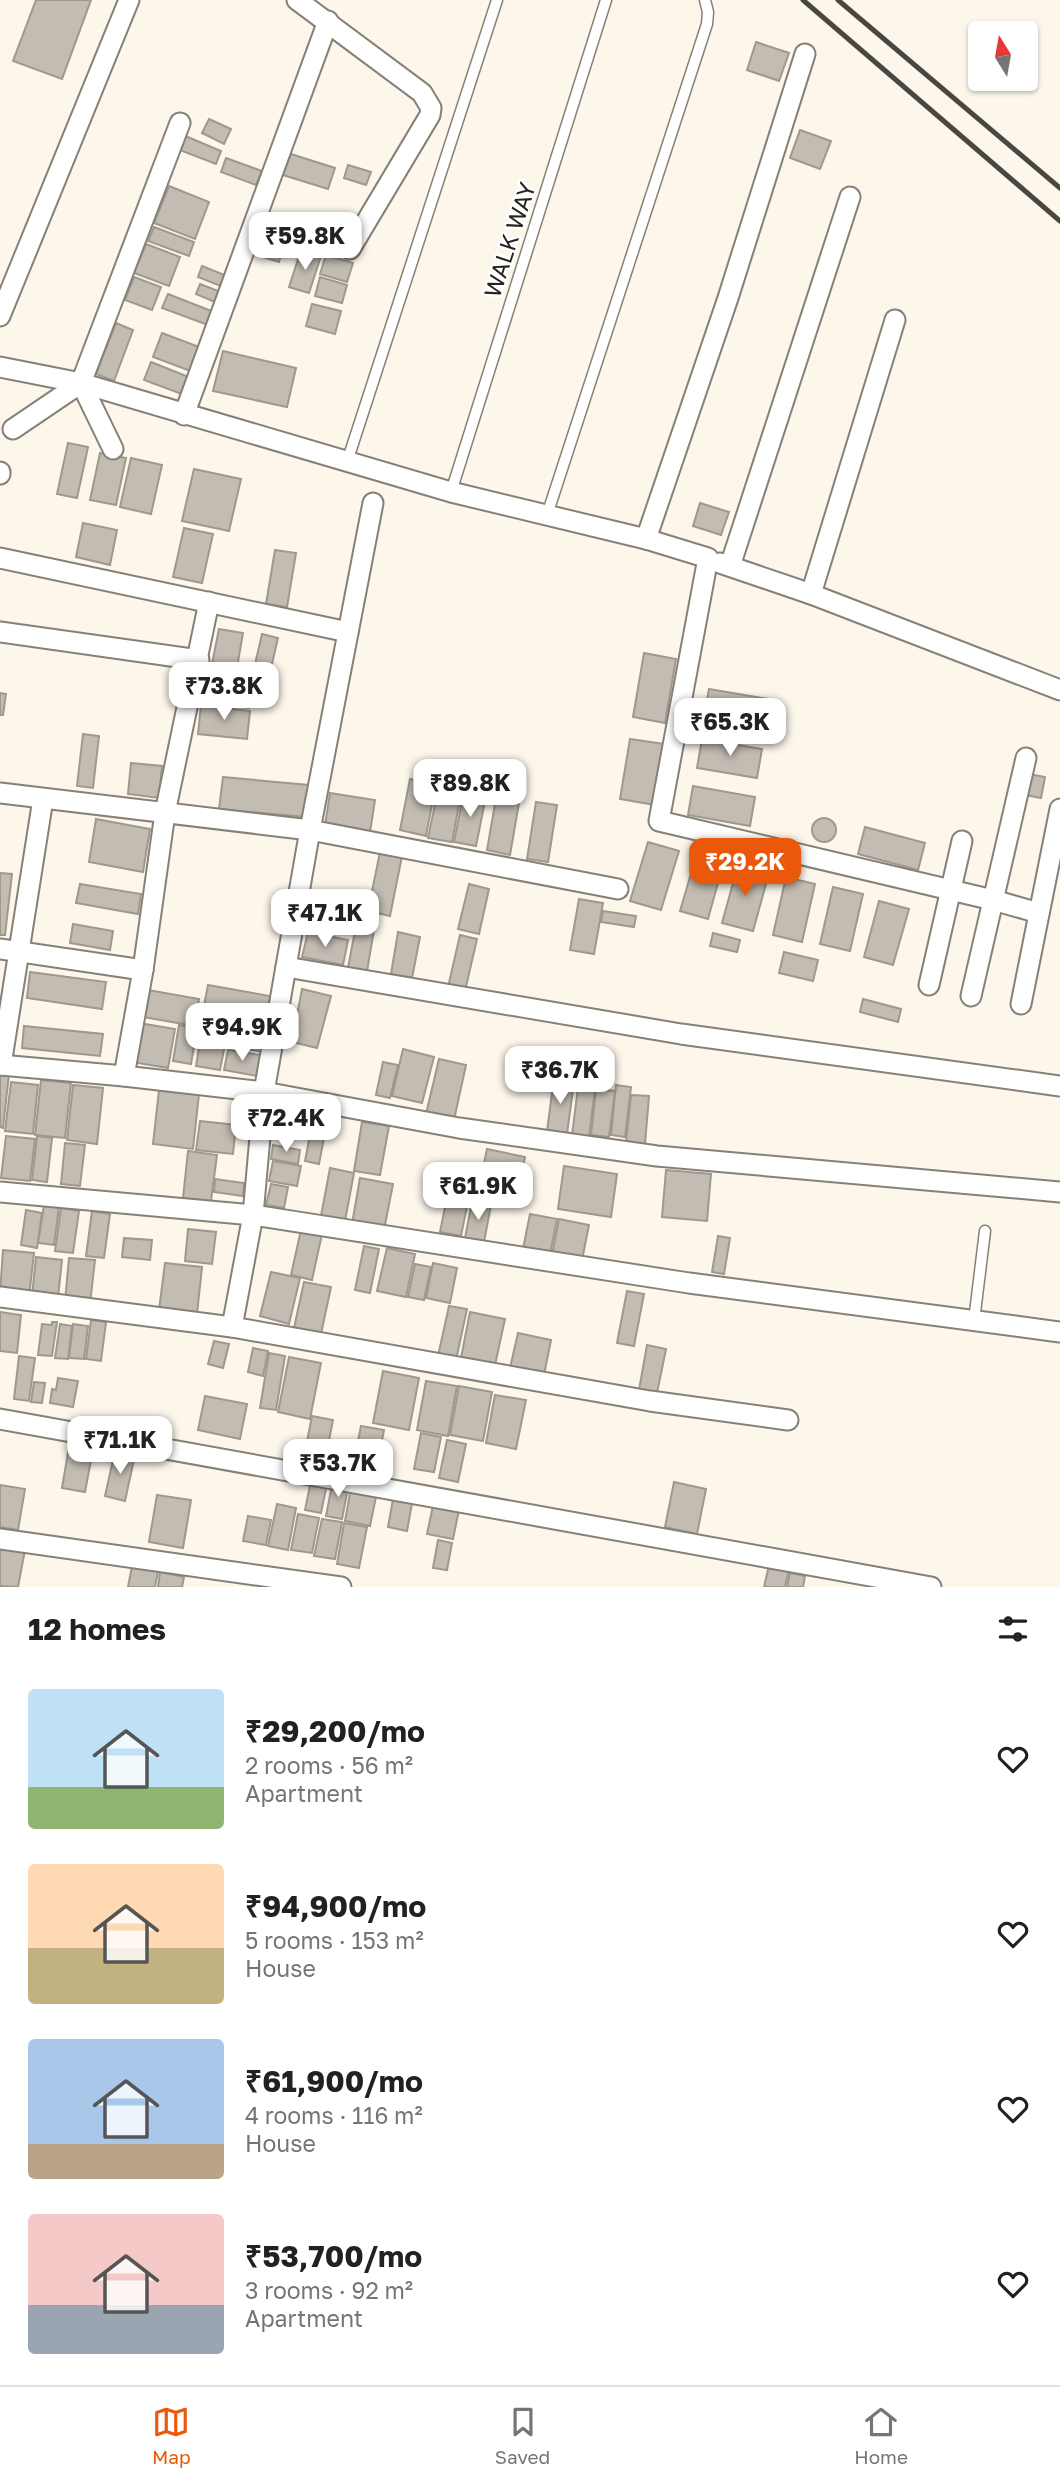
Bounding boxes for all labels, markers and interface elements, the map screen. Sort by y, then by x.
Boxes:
north arrow [968,21,1038,91]
map controls [968,21,1038,91]
street label: WALK WAY [477,178,541,301]
pin: ₹59.8K [248,212,362,272]
text: ₹59.8K [265,221,345,249]
pin: ₹73.8K [167,662,281,722]
text: ₹73.8K [185,671,263,699]
pin: ₹65.3K [673,698,787,758]
text: ₹65.3K [690,707,770,735]
pin: ₹89.8K [413,760,527,819]
text: ₹89.8K [429,768,511,796]
pin: ₹29.2K [688,838,802,898]
text: ₹29.2K [705,847,785,875]
pin: ₹47.1K [268,890,382,949]
text: ₹47.1K [287,898,363,926]
pin: ₹94.9K [185,1004,299,1063]
text: ₹94.9K [202,1012,282,1040]
pin: ₹36.7K [503,1046,617,1106]
text: ₹36.7K [521,1055,599,1083]
pin: ₹72.4K [229,1094,343,1154]
text: ₹72.4K [247,1103,325,1131]
pin: ₹61.9K [421,1162,535,1222]
text: ₹61.9K [439,1171,517,1199]
pin: ₹71.1K [63,1416,177,1476]
text: ₹71.1K [83,1425,157,1453]
pin: ₹53.7K [281,1440,395,1499]
text: ₹53.7K [299,1448,377,1476]
icon: filters [994,1610,1032,1648]
text: 12 homes [28,1611,166,1647]
text: ₹29,200/mo [245,1713,425,1749]
icon: home [84,1717,168,1801]
icon: heart [994,1740,1032,1778]
text: 2 rooms · 56 m² [245,1751,413,1779]
text: Apartment [245,1779,363,1807]
text: ₹94,900/mo [245,1888,426,1924]
icon: home [84,1892,168,1976]
icon: heart [994,1915,1032,1953]
text: 5 rooms · 153 m² [245,1926,424,1954]
text: House [245,1954,316,1982]
text: ₹61,900/mo [245,2063,423,2099]
icon: home [84,2067,168,2151]
icon: heart [994,2090,1032,2128]
text: 4 rooms · 116 m² [245,2101,423,2129]
text: House [245,2129,316,2157]
text: ₹53,700/mo [245,2238,422,2274]
icon: home [84,2242,168,2326]
icon: heart [994,2265,1032,2303]
text: 3 rooms · 92 m² [245,2276,413,2304]
text: Apartment [245,2304,363,2332]
tab: Map [152,2403,191,2468]
tab: Saved [495,2403,550,2468]
tab: Home [854,2403,908,2468]

